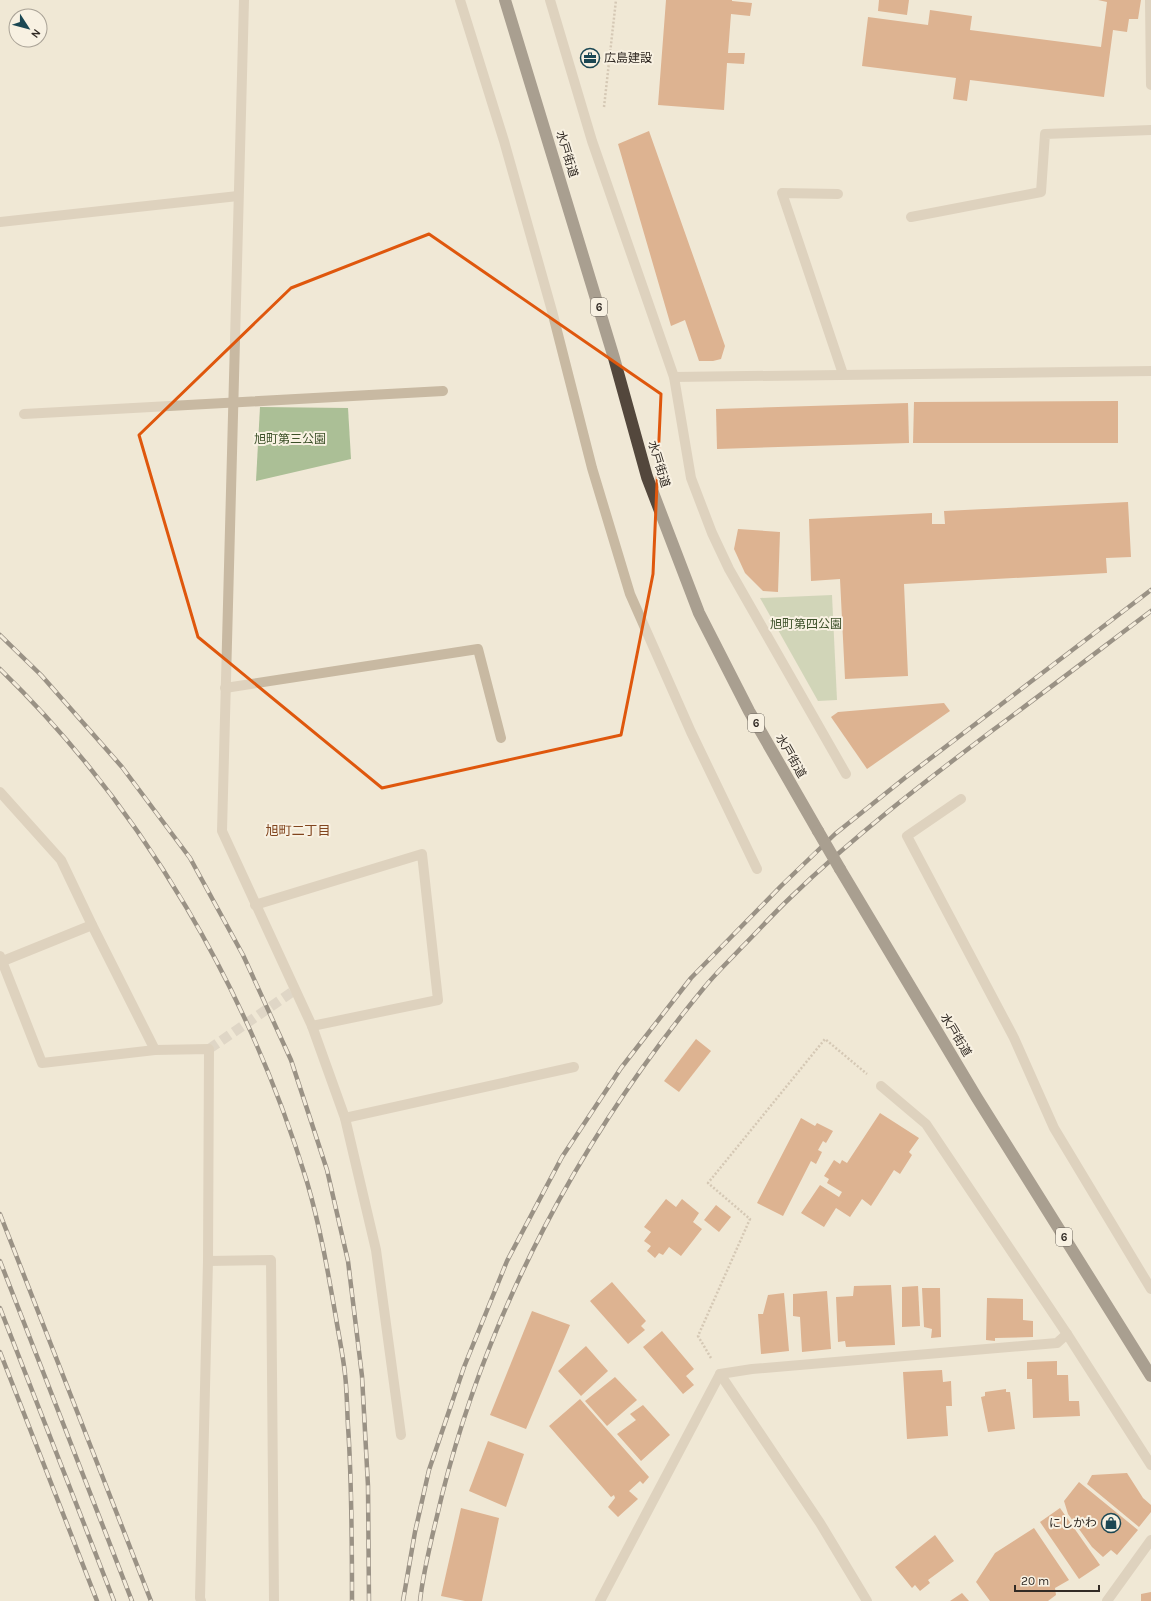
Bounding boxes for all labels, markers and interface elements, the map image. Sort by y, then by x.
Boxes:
north arrow [8,8,48,48]
text: N [28,27,43,41]
office icon: 広島建設 [579,47,601,69]
place label: 広島建設 [604,51,652,65]
street label: 水戸街道 [553,129,581,179]
road number: 6 [591,298,607,316]
park label: 旭町第三公園 [254,432,326,446]
street label: 水戸街道 [645,439,673,489]
park label: 旭町第四公園 [770,617,842,631]
road number: 6 [748,714,764,732]
street label: 水戸街道 [773,732,809,780]
district label: 旭町二丁目 [265,823,331,838]
street label: 水戸街道 [938,1011,974,1059]
road number: 6 [1056,1228,1072,1246]
shop icon: にしかわ [1100,1512,1122,1534]
place label: にしかわ [1049,1516,1097,1530]
scale bar [1015,1567,1099,1593]
text: 20 m [1021,1574,1049,1588]

